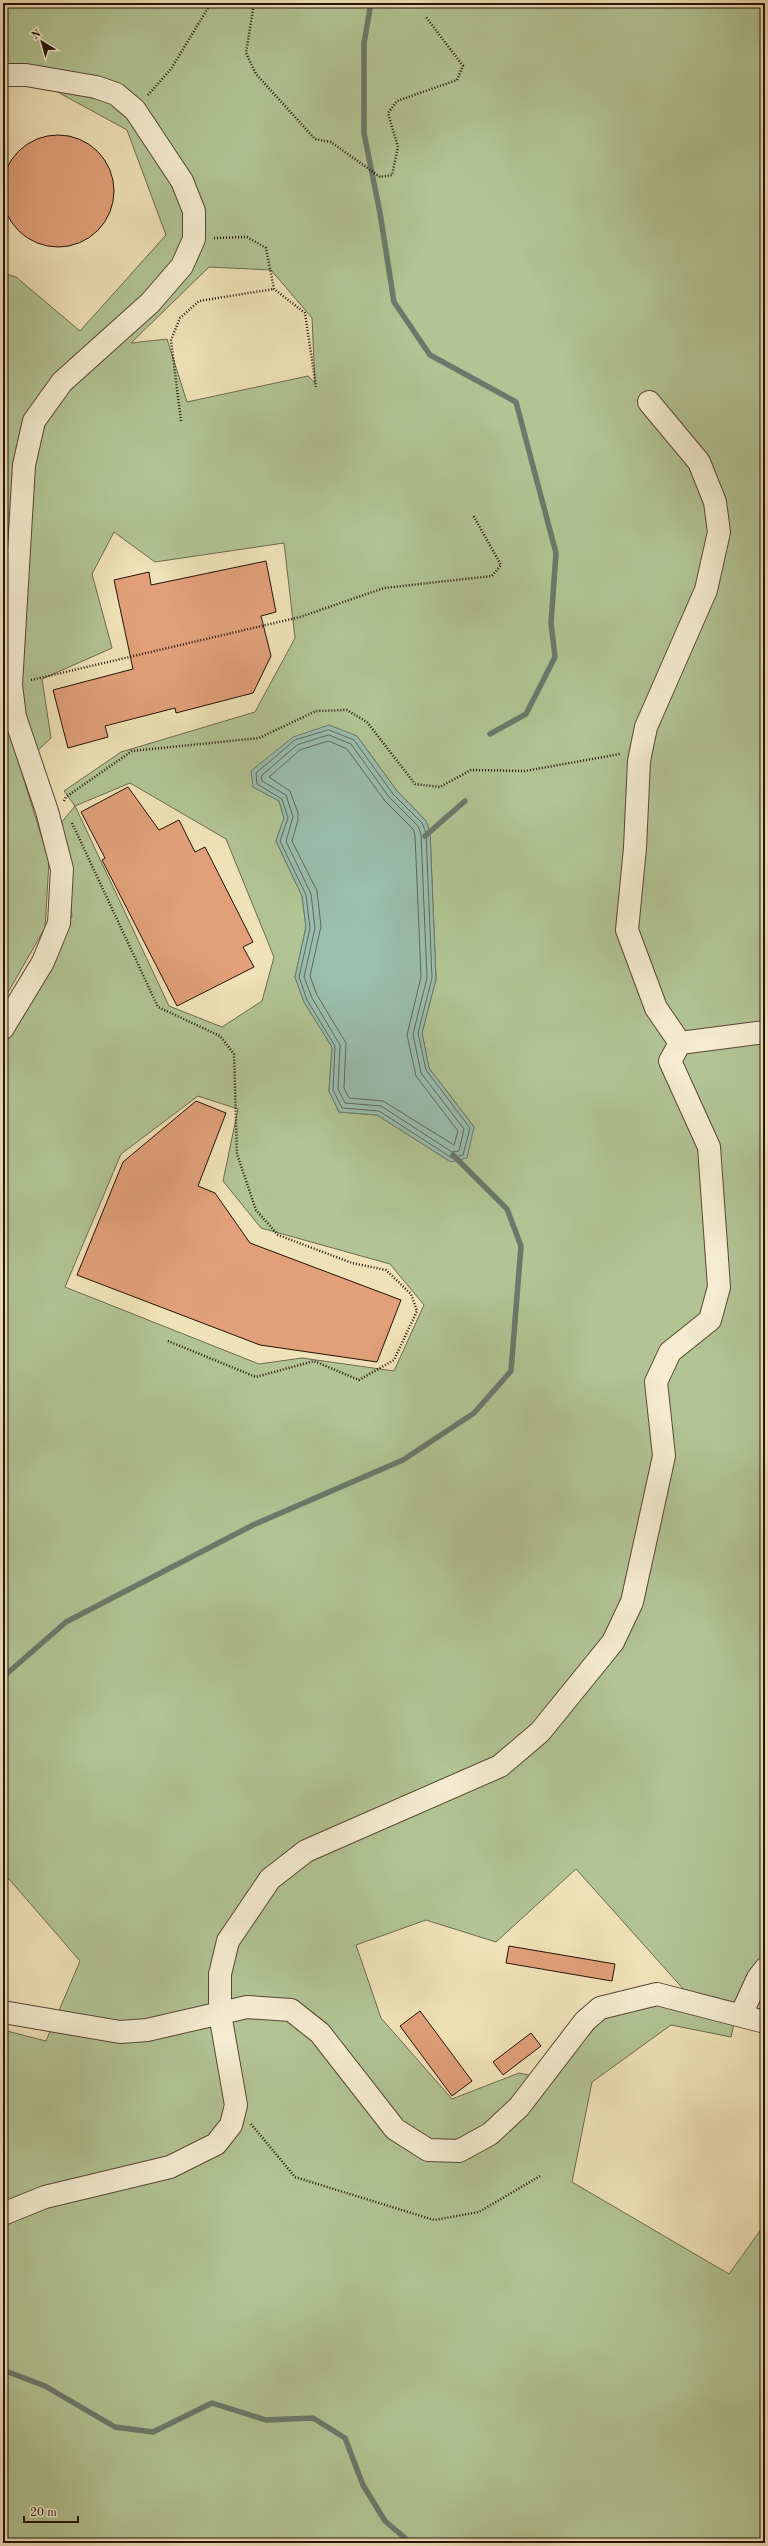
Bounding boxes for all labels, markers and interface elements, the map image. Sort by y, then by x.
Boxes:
north arrow [22,22,62,62]
text: N [30,28,44,42]
scale bar [24,2498,78,2524]
text: 20 m [30,2507,57,2519]

